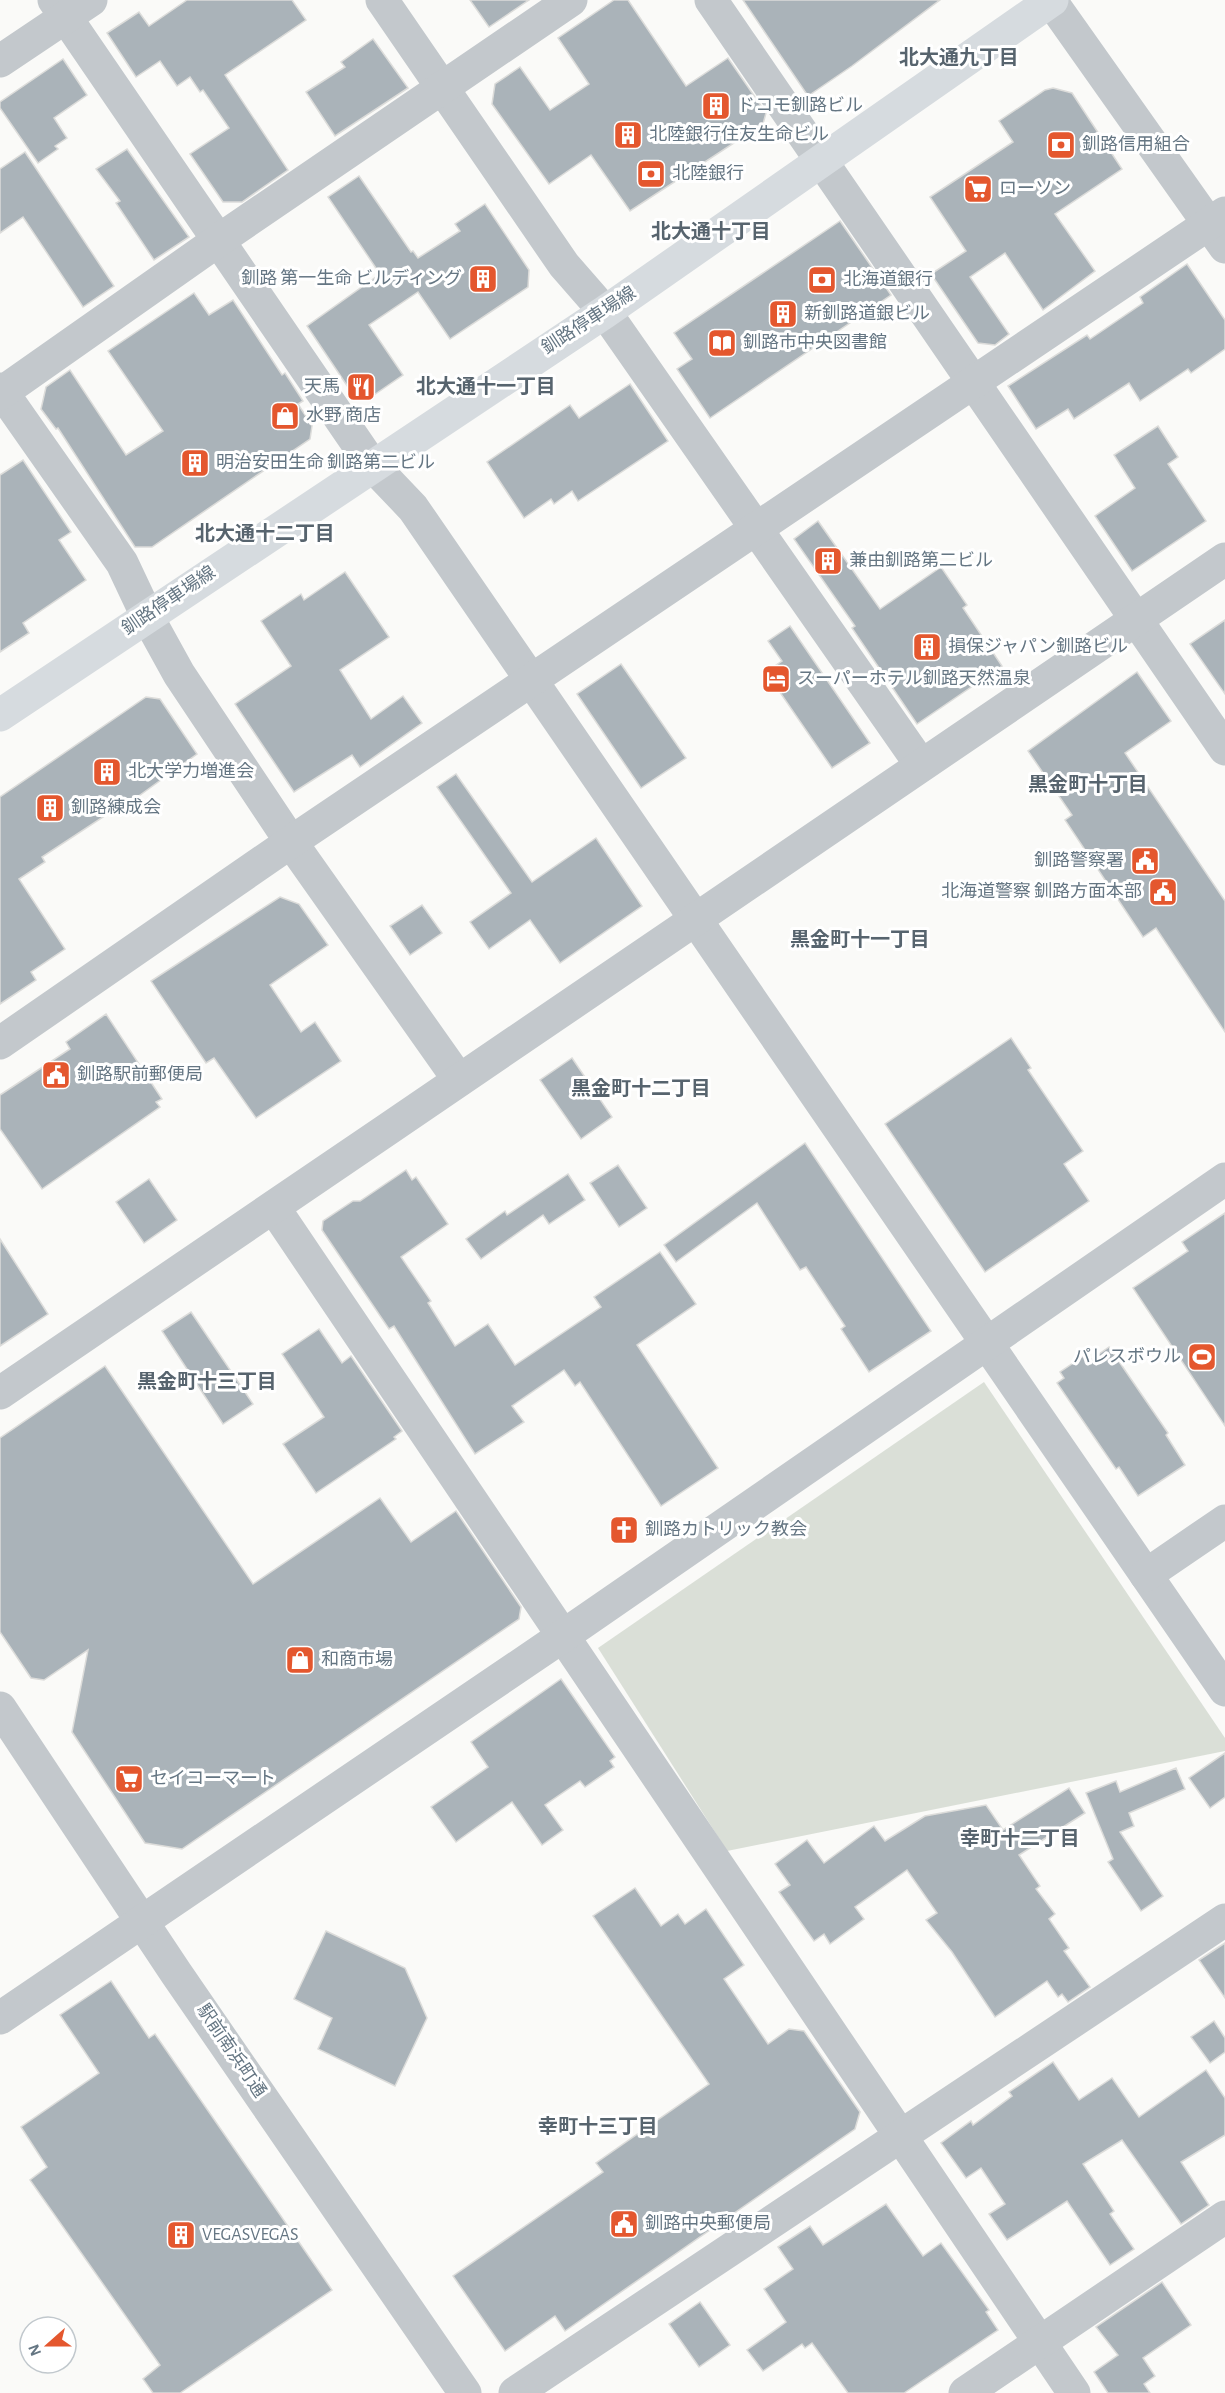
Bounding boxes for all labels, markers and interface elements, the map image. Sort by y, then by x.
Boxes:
district label: 北大通九丁目 [899,47,1019,68]
building icon: ドコモ釧路ビル [700,90,732,122]
place label: ドコモ釧路ビル [737,95,863,115]
building icon: 北陸銀行住友生命ビル [612,119,644,151]
place label: 北陸銀行住友生命ビル [649,124,829,144]
bank icon: 釧路信用組合 [1045,129,1077,161]
place label: 釧路信用組合 [1082,134,1190,154]
bank icon: 北陸銀行 [635,158,667,190]
place label: 北陸銀行 [672,163,744,183]
supermarket icon: ローソン [962,173,994,205]
place label: ローソン [999,180,1071,198]
district label: 北大通十丁目 [651,221,771,242]
building icon: 釧路 第一生命 ビルディング [467,263,499,295]
bank icon: 北海道銀行 [806,264,838,296]
place label: 釧路 第一生命 ビルディング [241,268,462,288]
place label: 北海道銀行 [843,269,933,289]
street label: 釧路停車場線 [538,282,639,358]
building icon: 新釧路道銀ビル [767,298,799,330]
place label: 新釧路道銀ビル [804,303,930,323]
library icon: 釧路市中央図書館 [706,327,738,359]
place label: 釧路市中央図書館 [743,332,887,352]
restaurant icon: 天馬 [345,371,377,403]
district label: 北大通十一丁目 [416,376,556,397]
place label: 天馬 [304,378,340,396]
shop icon: 水野 商店 [269,400,301,432]
place label: 水野 商店 [306,406,381,425]
building icon: 明治安田生命 釧路第二ビル [179,447,211,479]
place label: 明治安田生命 釧路第二ビル [216,452,435,472]
district label: 北大通十二丁目 [195,523,335,544]
building icon: 兼由釧路第二ビル [812,545,844,577]
place label: 兼由釧路第二ビル [849,550,993,570]
street label: 釧路停車場線 [118,562,219,639]
building icon: 損保ジャパン釧路ビル [911,631,943,663]
place label: 損保ジャパン釧路ビル [948,636,1128,656]
hotel icon: スーパーホテル釧路天然温泉 [760,663,792,695]
place label: スーパーホテル釧路天然温泉 [797,668,1031,688]
building icon: 北大学力増進会 [91,756,123,788]
place label: 北大学力増進会 [128,761,254,781]
district label: 黒金町十丁目 [1028,774,1148,795]
building icon: 釧路練成会 [34,792,66,824]
place label: 釧路練成会 [71,797,161,817]
public building icon: 釧路警察署 [1129,845,1161,877]
place label: 釧路警察署 [1034,850,1124,870]
public building icon: 北海道警察 釧路方面本部 [1147,876,1179,908]
place label: 北海道警察 釧路方面本部 [941,881,1142,901]
district label: 黒金町十一丁目 [790,929,930,950]
public building icon: 釧路駅前郵便局 [40,1059,72,1091]
place label: 釧路駅前郵便局 [77,1064,203,1084]
district label: 黒金町十二丁目 [571,1078,711,1099]
sports icon: パレスボウル [1186,1341,1218,1373]
place label: パレスボウル [1073,1347,1181,1366]
district label: 黒金町十三丁目 [137,1371,277,1392]
church icon: 釧路カトリック教会 [608,1514,640,1546]
place label: 釧路カトリック教会 [645,1519,807,1539]
shop icon: 和商市場 [284,1644,316,1676]
place label: 和商市場 [321,1649,393,1669]
supermarket icon: セイコーマート [113,1763,145,1795]
place label: セイコーマート [150,1769,276,1788]
district label: 幸町十二丁目 [960,1828,1080,1849]
street label: 駅前南浜町通 [193,2000,270,2101]
district label: 幸町十三丁目 [538,2116,658,2137]
public building icon: 釧路中央郵便局 [608,2208,640,2240]
place label: 釧路中央郵便局 [645,2213,771,2233]
building icon: VEGASVEGAS [165,2219,197,2251]
place label: VEGASVEGAS [202,2226,299,2244]
north arrow [18,2315,78,2375]
text: N [25,2342,44,2358]

